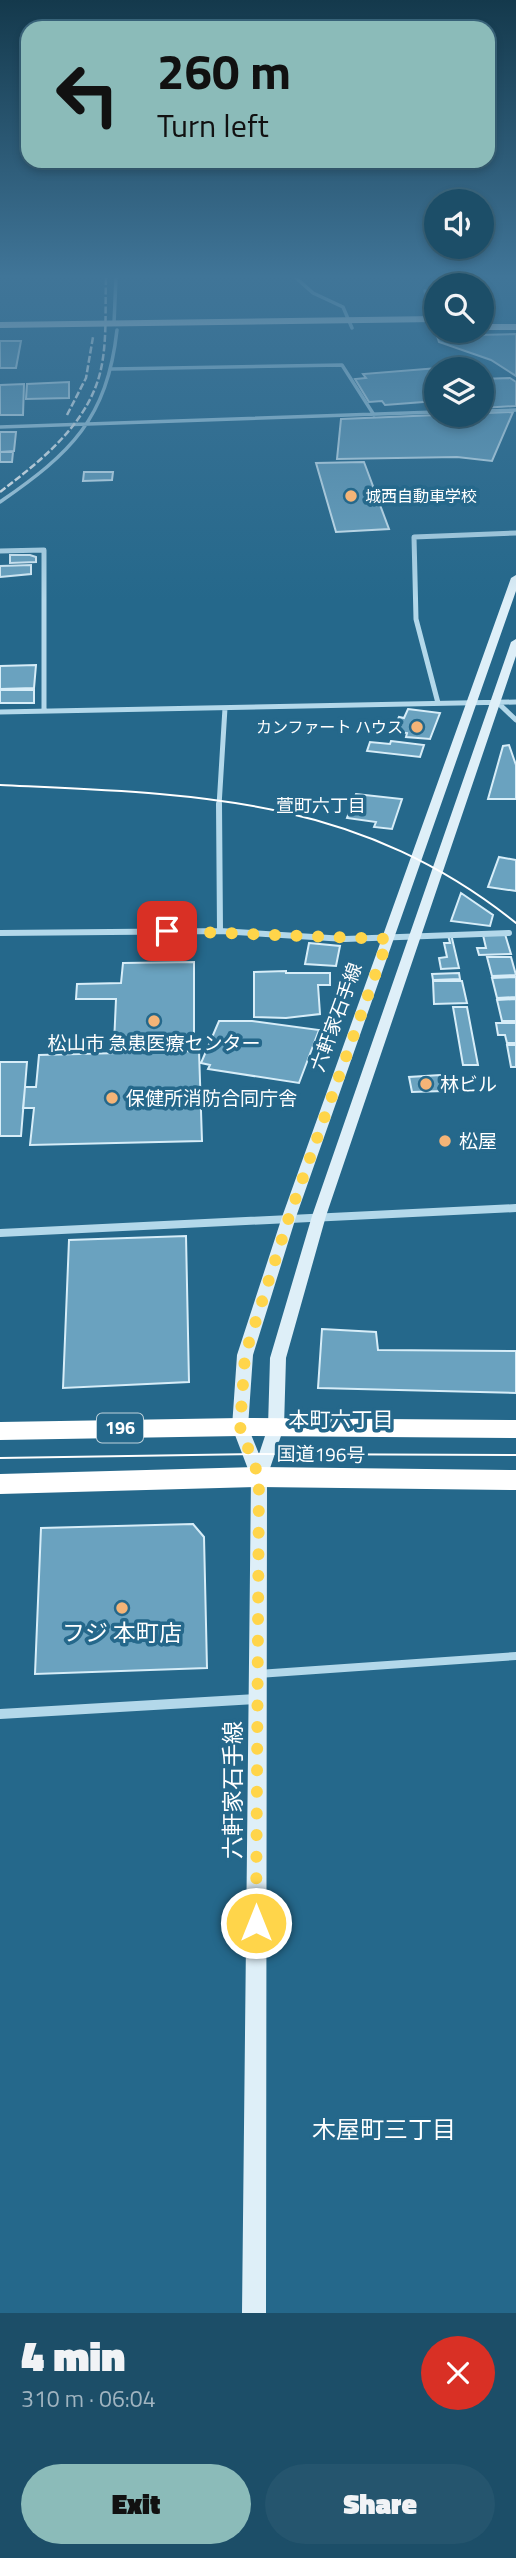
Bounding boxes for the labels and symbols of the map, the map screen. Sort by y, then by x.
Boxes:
place label: 城西自動車学校 [365,484,477,508]
marker: 城西自動車学校 [343,488,359,504]
place label: カンファート ハウス [256,715,403,739]
marker: カンファート ハウス [409,719,425,735]
district label: 萱町六丁目 [276,792,366,819]
pin [137,901,197,961]
street label: 六軒家石手線 [302,958,369,1075]
marker: 松山市 急患医療センター [146,1013,162,1029]
place label: 松山市 急患医療センター [47,1028,261,1057]
place label: 林ビル [440,1069,497,1098]
marker: 林ビル [418,1076,434,1092]
place label: 保健所消防合同庁舎 [126,1083,297,1112]
marker: 保健所消防合同庁舎 [104,1090,120,1106]
place label: 松屋 [459,1126,497,1155]
marker: 松屋 [437,1133,453,1149]
district label: 本町六丁目 [289,1403,394,1435]
road number: 196 [97,1414,143,1442]
street label: 国道196号 [276,1438,366,1469]
marker: フジ 本町店 [114,1600,130,1616]
place label: フジ 本町店 [62,1615,182,1650]
street label: 六軒家石手線 [215,1721,250,1859]
position arrow [219,1886,293,1960]
district label: 木屋町三丁目 [312,2111,456,2147]

